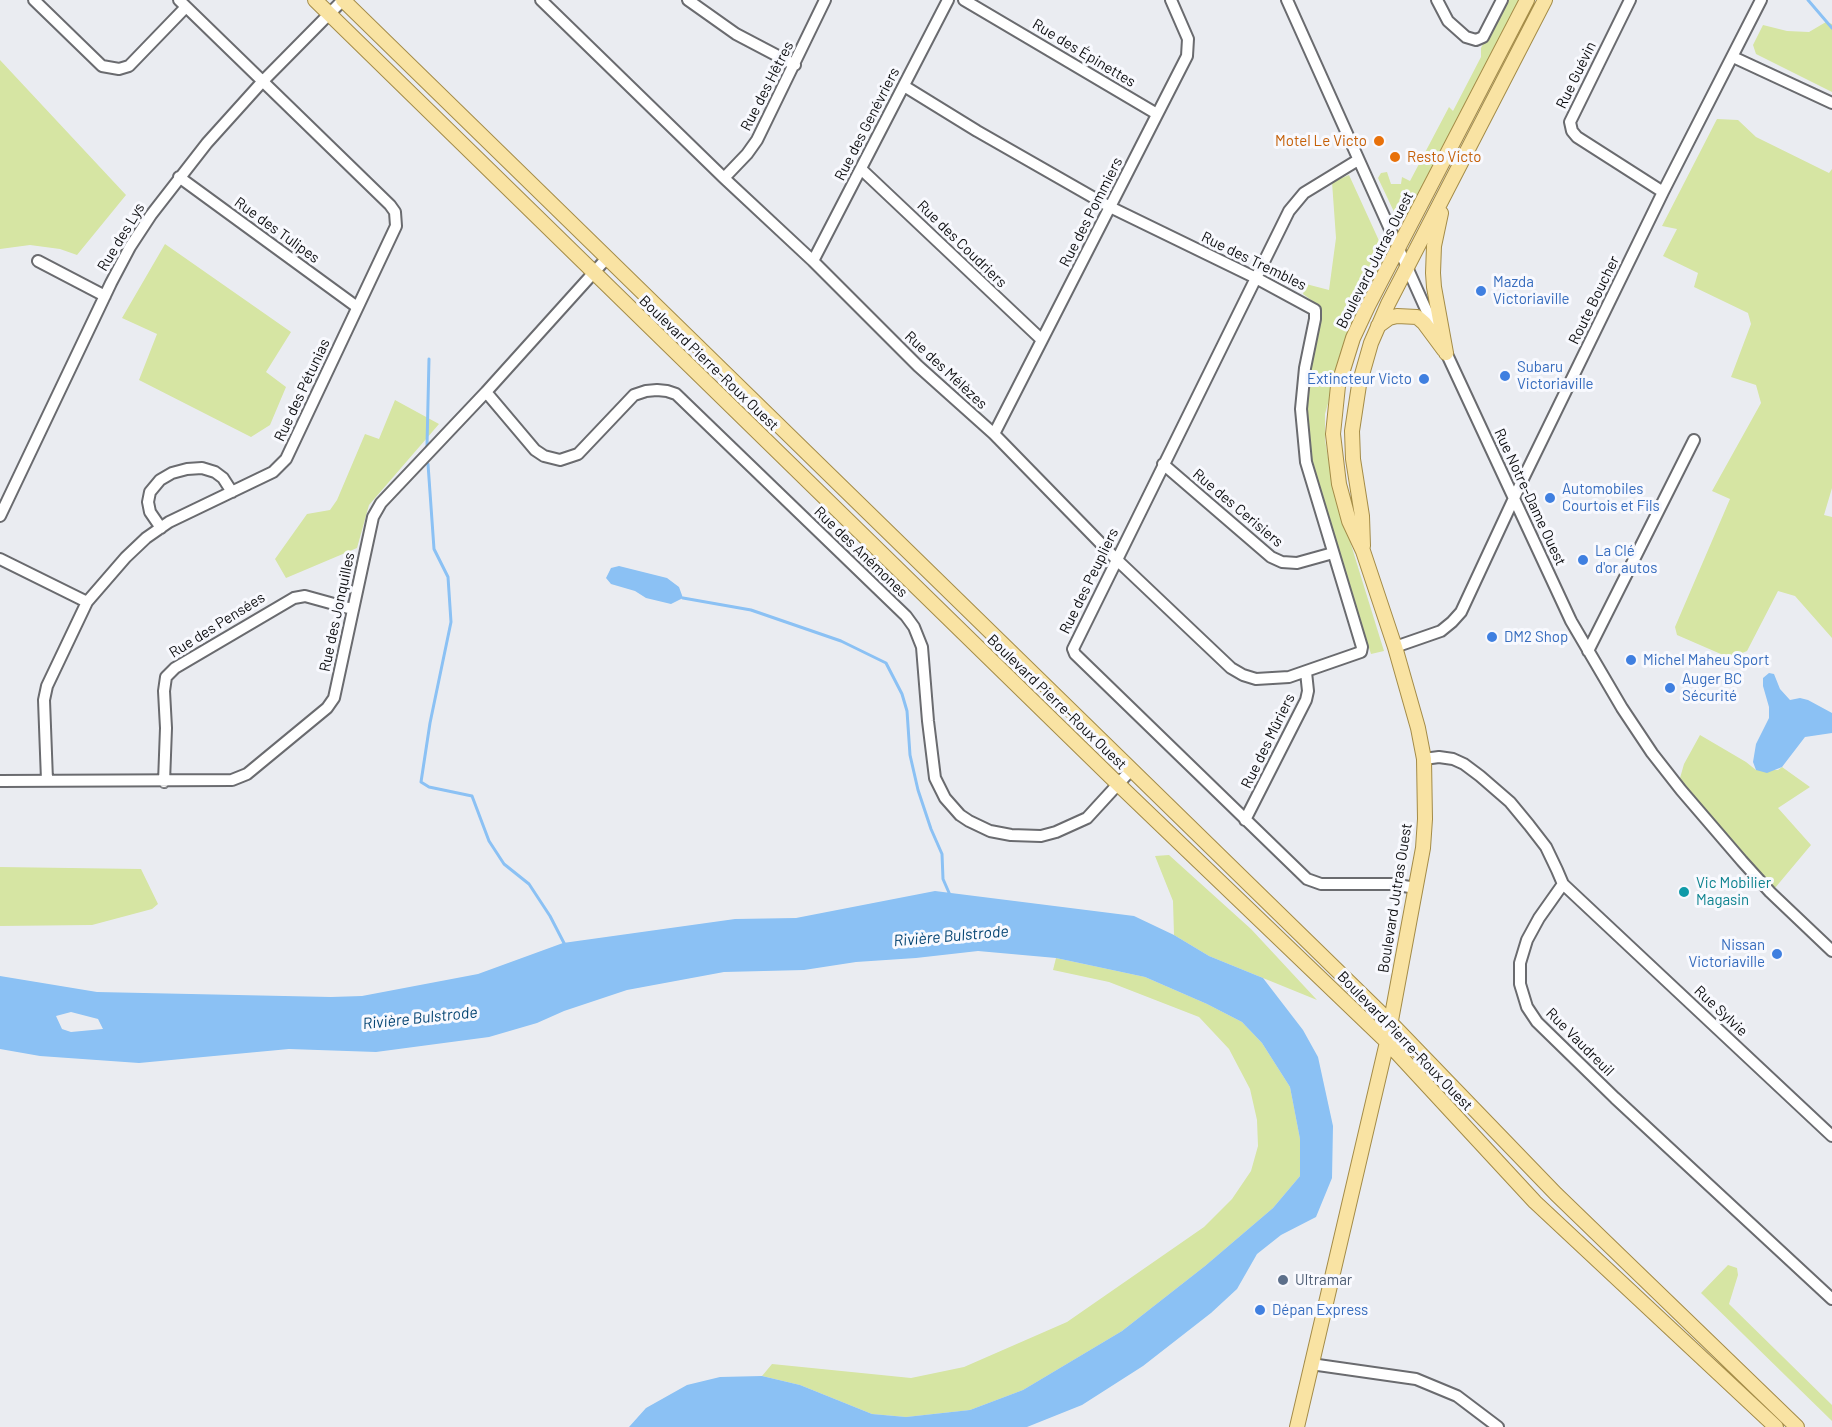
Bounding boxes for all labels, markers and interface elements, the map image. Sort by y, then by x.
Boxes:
street label: Rue des Épinettes [1029,15,1139,91]
street label: Rue des Hêtres [737,38,797,134]
street label: Rue Guévin [1552,39,1600,111]
street label: Rue des Genévriers [831,64,903,184]
place label: Motel Le Victo [1275,132,1367,150]
marker: Motel Le Victo [1372,134,1386,148]
place label: Resto Victo [1407,148,1481,166]
marker: Resto Victo [1388,150,1402,164]
street label: Rue des Pommiers [1056,154,1126,270]
street label: Boulevard Jutras Ouest [1333,188,1417,332]
street label: Rue des Tulipes [231,193,323,267]
street label: Rue des Coudriers [913,197,1011,291]
street label: Rue des Lys [94,200,148,274]
street label: Rue des Trembles [1199,228,1309,294]
street label: Route Boucher [1565,253,1623,347]
place label: Mazda Victoriaville [1493,273,1570,308]
marker: Mazda Victoriaville [1474,284,1488,298]
street label: Boulevard Pierre-Roux Ouest [636,292,782,434]
street label: Rue des Mélèzes [901,327,991,413]
street label: Rue des Pétunias [270,336,334,444]
place label: Subaru Victoriaville [1517,358,1594,393]
marker: Subaru Victoriaville [1498,369,1512,383]
place label: Extincteur Victo [1307,370,1412,388]
marker: Extincteur Victo [1417,372,1431,386]
street label: Rue Notre-Dame Ouest [1490,426,1570,568]
street label: Rue des Cerisiers [1189,465,1287,551]
place label: Automobiles Courtois et Fils [1562,480,1660,515]
marker: Automobiles Courtois et Fils [1543,491,1557,505]
street label: Rue des Anémones [810,503,912,601]
street label: Rue des Peupliers [1056,525,1122,637]
place label: La Clé d'or autos [1595,542,1657,577]
street label: Rue des Jonquilles [316,551,358,673]
marker: La Clé d'or autos [1576,553,1590,567]
street label: Rue des Pensées [166,588,268,662]
place label: DM2 Shop [1504,628,1568,646]
marker: DM2 Shop [1485,630,1499,644]
street label: Boulevard Pierre-Roux Ouest [984,631,1130,773]
place label: Michel Maheu Sport [1643,651,1769,669]
marker: Michel Maheu Sport [1624,653,1638,667]
place label: Auger BC Sécurité [1682,670,1742,705]
marker: Auger BC Sécurité [1663,681,1677,695]
street label: Rue des Mûriers [1237,691,1299,791]
street label: Boulevard Jutras Ouest [1374,822,1416,974]
place label: Vic Mobilier Magasin [1696,874,1771,909]
marker: Vic Mobilier Magasin [1677,885,1691,899]
water label: Rivière Bulstrode [893,921,1009,951]
place label: Nissan Victoriaville [1688,936,1765,971]
marker: Nissan Victoriaville [1770,947,1784,961]
street label: Boulevard Pierre-Roux Ouest [1334,968,1476,1114]
street label: Rue Sylvie [1691,982,1751,1040]
water label: Rivière Bulstrode [362,1002,478,1034]
street label: Rue Vaudreuil [1542,1004,1618,1080]
place label: Ultramar [1295,1271,1352,1289]
marker: Ultramar [1276,1273,1290,1287]
place label: Dépan Express [1272,1301,1368,1319]
marker: Dépan Express [1253,1303,1267,1317]

